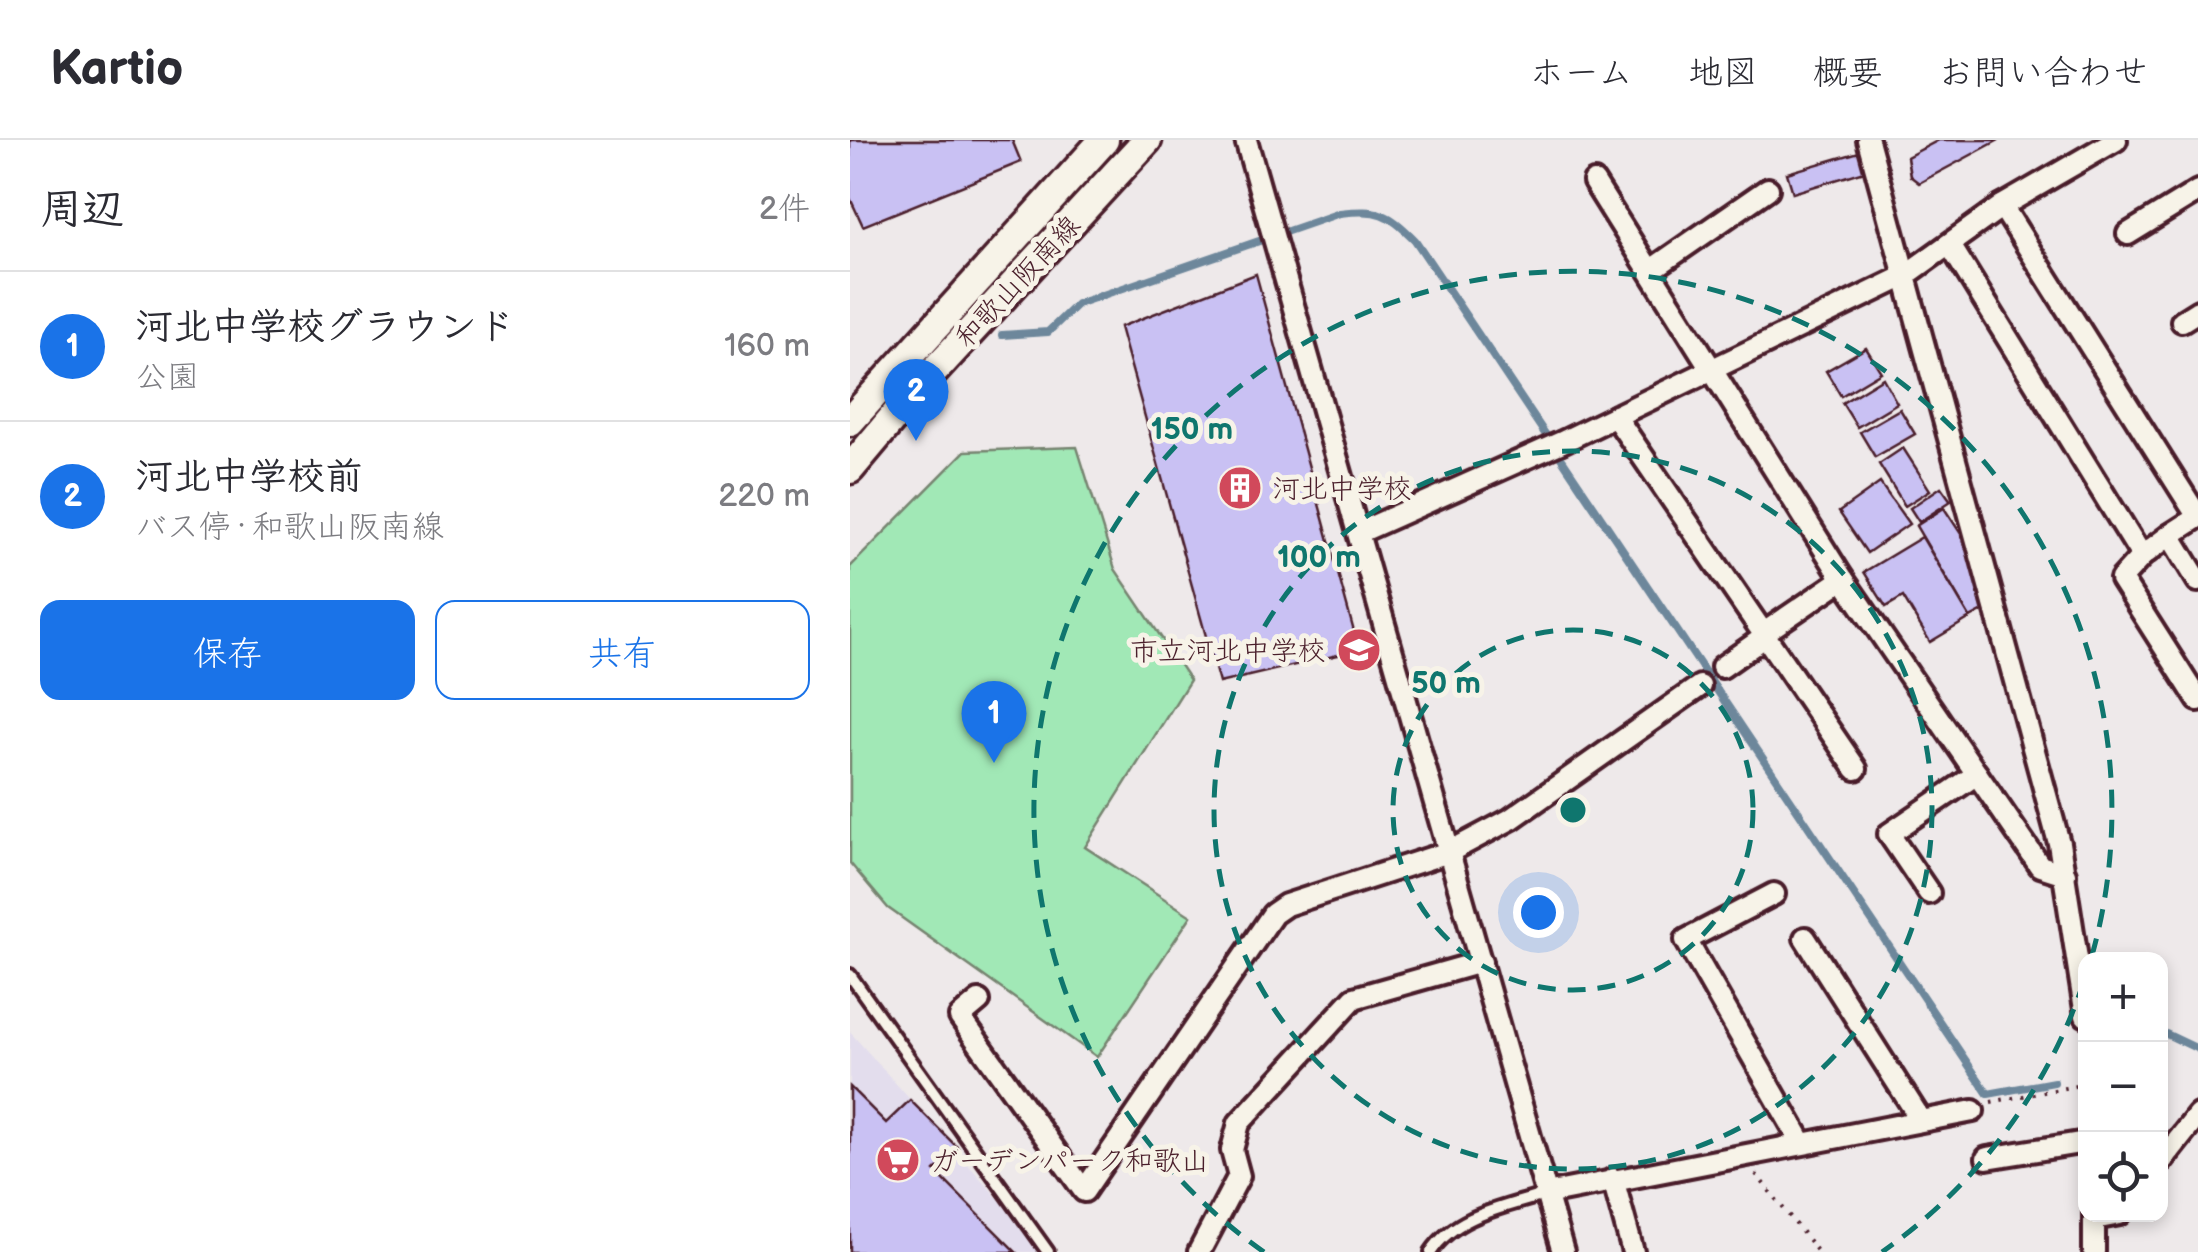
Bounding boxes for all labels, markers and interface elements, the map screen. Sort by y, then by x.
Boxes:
text: Kartio [50,41,183,98]
text: ホーム [1529,52,1633,95]
text: 地図 [1688,52,1758,95]
text: 概要 [1813,52,1883,95]
text: お問い合わせ [1938,52,2148,95]
text: 周辺 [40,185,124,236]
text: 2件 [759,190,810,229]
street label: 和歌山阪南線 [949,209,1087,355]
text: 河北中学校グラウンド [135,305,515,350]
text: 1 [66,327,79,366]
text: 160 m [724,327,810,366]
text: 公園 [135,358,199,397]
pin: 2 [884,358,948,441]
text: 150 m [1151,412,1233,448]
text: 河北中学校前 [135,455,363,500]
building icon: 河北中学校 [1217,465,1263,511]
place label: 河北中学校 [1272,473,1412,506]
text: 2 [63,477,82,516]
text: 220 m [718,477,810,516]
text: バス停 · 和歌山阪南線 [135,508,444,547]
text: 100 m [1277,540,1361,576]
button: 保存 [40,600,415,700]
button: 共有 [435,600,810,700]
school or university icon: 市立河北中学校 [1336,627,1382,673]
place label: 市立河北中学校 [1130,635,1326,668]
text: 50 m [1411,666,1481,702]
pin: 1 [962,680,1026,763]
centre of rings [1555,792,1591,828]
your location [1513,887,1564,938]
map controls [2078,952,2168,1222]
button: + [2078,952,2168,1042]
button: − [2078,1042,2168,1132]
button: locate [2078,1132,2168,1222]
supermarket icon: ガーデンパーク和歌山 [875,1137,921,1183]
place label: ガーデンパーク和歌山 [930,1145,1209,1178]

